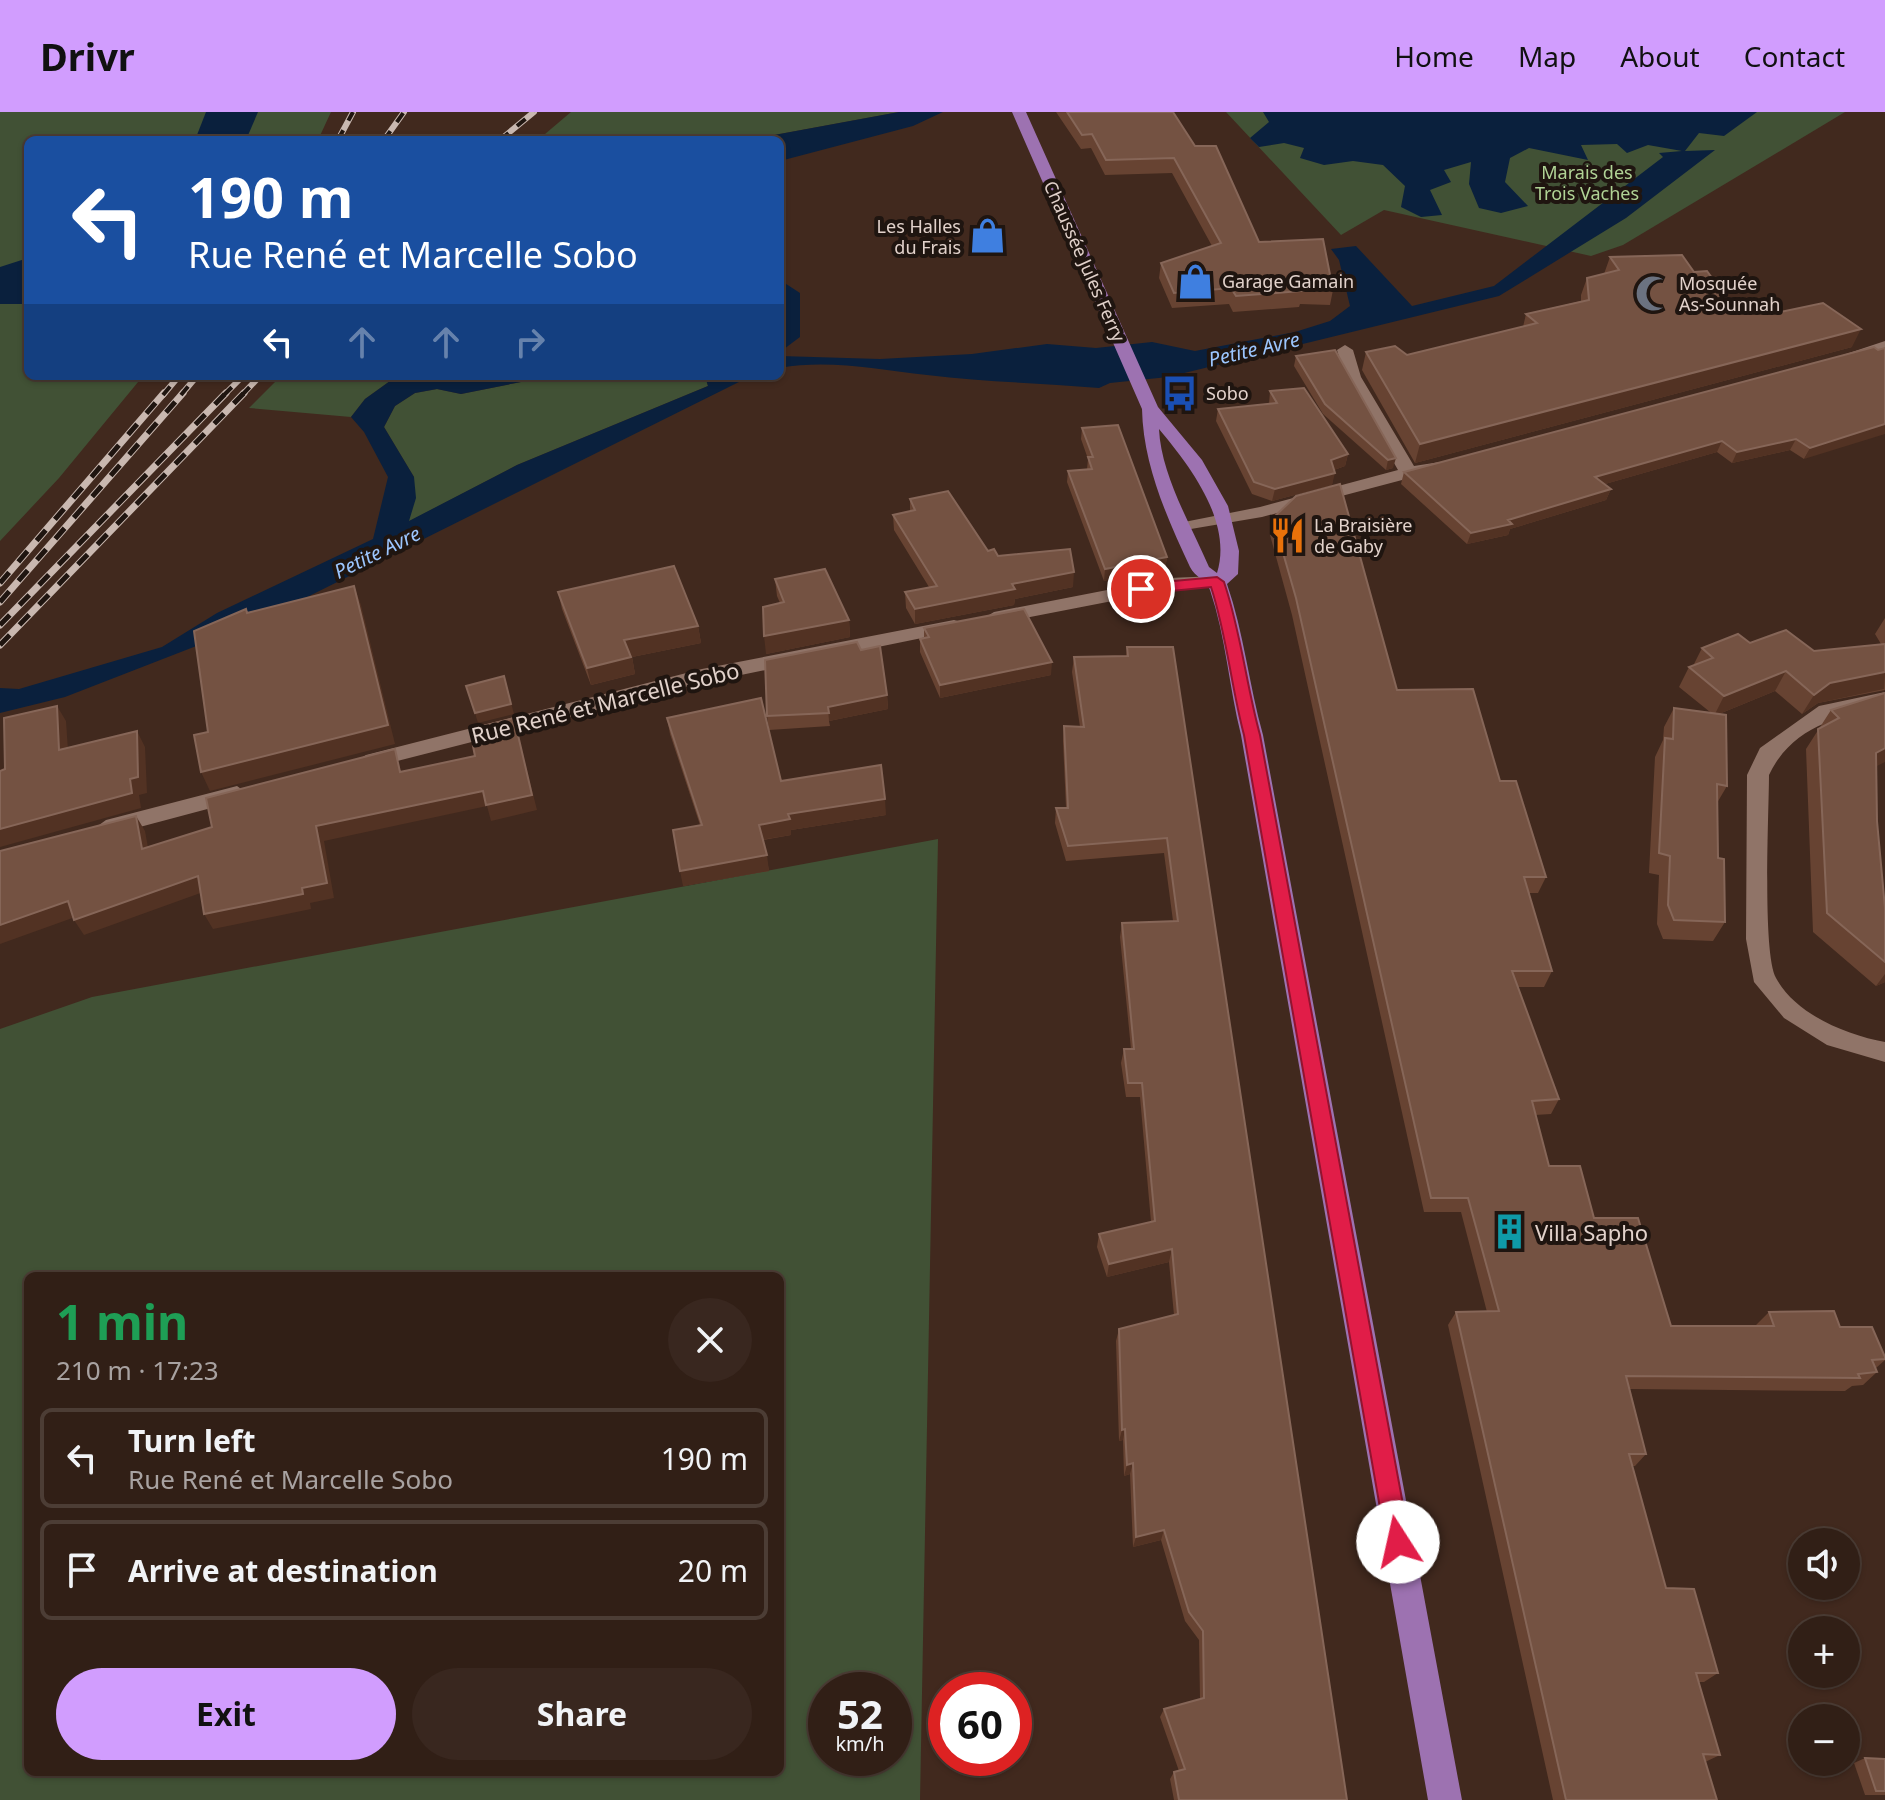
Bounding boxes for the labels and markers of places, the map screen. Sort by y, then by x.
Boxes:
place label: Les Halles du Frais [877,214,961,259]
shop icon: Les Halles du Frais [968,217,1006,255]
shop icon: Garage Gamain [1177,262,1215,300]
place label: Garage Gamain [1222,269,1354,293]
place label: Mosquée As-Sounnah [1679,271,1780,316]
mosque icon: Mosquée As-Sounnah [1634,274,1672,312]
bus stop icon: Sobo [1161,374,1199,412]
place label: Sobo [1206,381,1249,405]
place label: La Braisière de Gaby [1314,513,1412,558]
restaurant icon: La Braisière de Gaby [1269,516,1307,554]
pin [1107,555,1175,623]
building icon: Villa Sapho [1490,1213,1528,1251]
place label: Villa Sapho [1535,1217,1648,1247]

